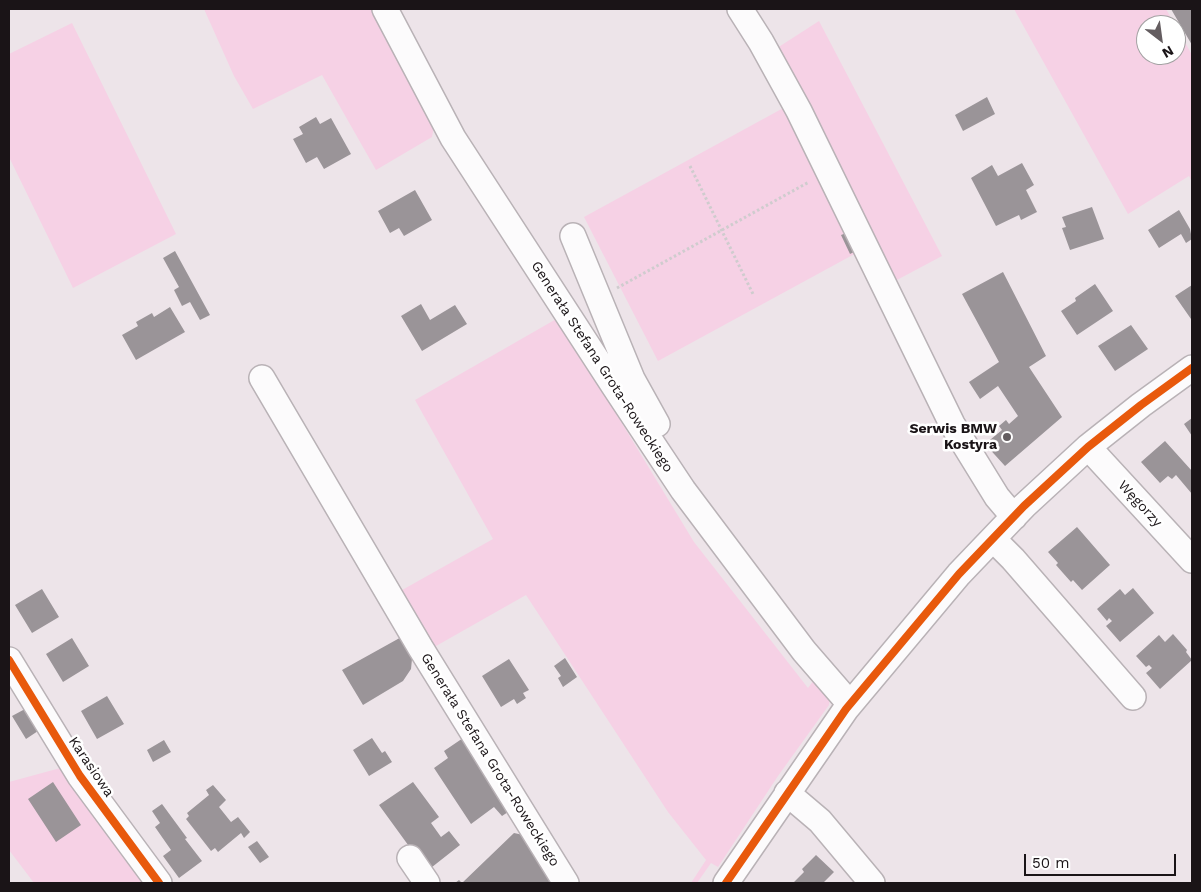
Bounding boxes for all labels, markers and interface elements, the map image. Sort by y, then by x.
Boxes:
north arrow [1136,15,1186,65]
text: N [1160,43,1176,62]
street label: Generała Stefana Grota-Roweckiego [527,258,677,476]
place label: Serwis BMW Kostyra [909,421,997,454]
marker: Serwis BMW Kostyra [1001,431,1013,443]
street label: Węgorzy [1114,477,1166,531]
street label: Generała Stefana Grota-Roweckiego [417,650,563,870]
street label: Karasiowa [65,734,117,800]
scale bar [1026,844,1178,876]
text: 50 m [1032,854,1069,872]

